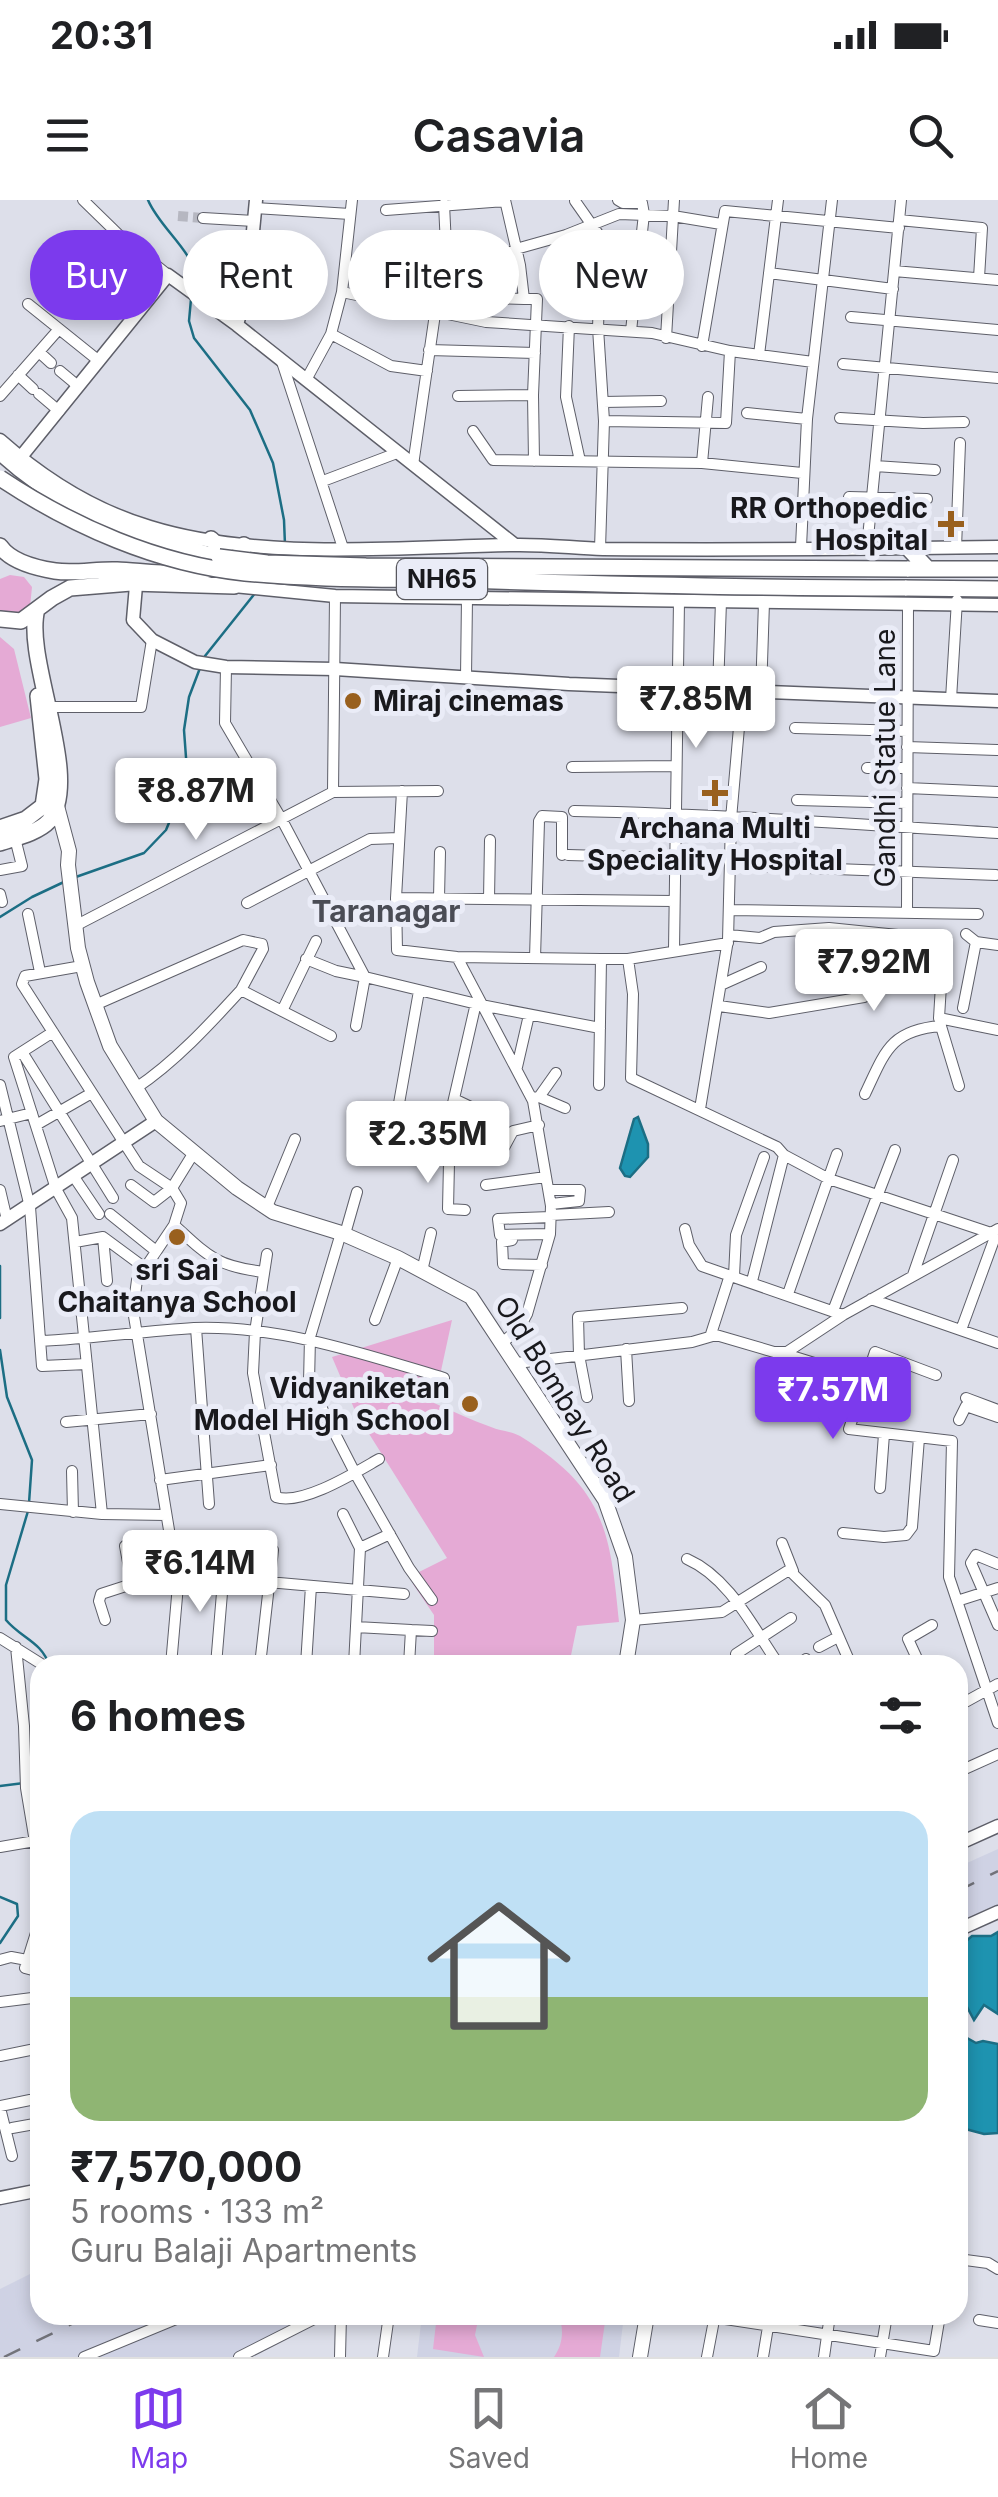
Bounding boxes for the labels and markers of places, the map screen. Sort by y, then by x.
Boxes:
place label: RR Orthopedic Hospital [730,491,928,557]
marker: RR Orthopedic Hospital [938,511,964,537]
pin: ₹7.85M [615,666,777,751]
place label: Miraj cinemas [373,684,564,718]
marker: Miraj cinemas [342,690,364,712]
pin: ₹8.87M [115,758,277,843]
marker: Archana Multi Speciality Hospital [702,780,728,806]
place label: Archana Multi Speciality Hospital [587,811,843,877]
pin: ₹7.92M [793,929,955,1014]
pin: ₹2.35M [347,1101,509,1186]
marker: sri Sai Chaitanya School [166,1226,188,1248]
place label: sri Sai Chaitanya School [57,1253,297,1319]
pin: ₹7.57M [752,1357,914,1442]
place label: Vidyaniketan Model High School [194,1371,450,1437]
marker: Vidyaniketan Model High School [459,1393,481,1415]
pin: ₹6.14M [119,1530,281,1615]

